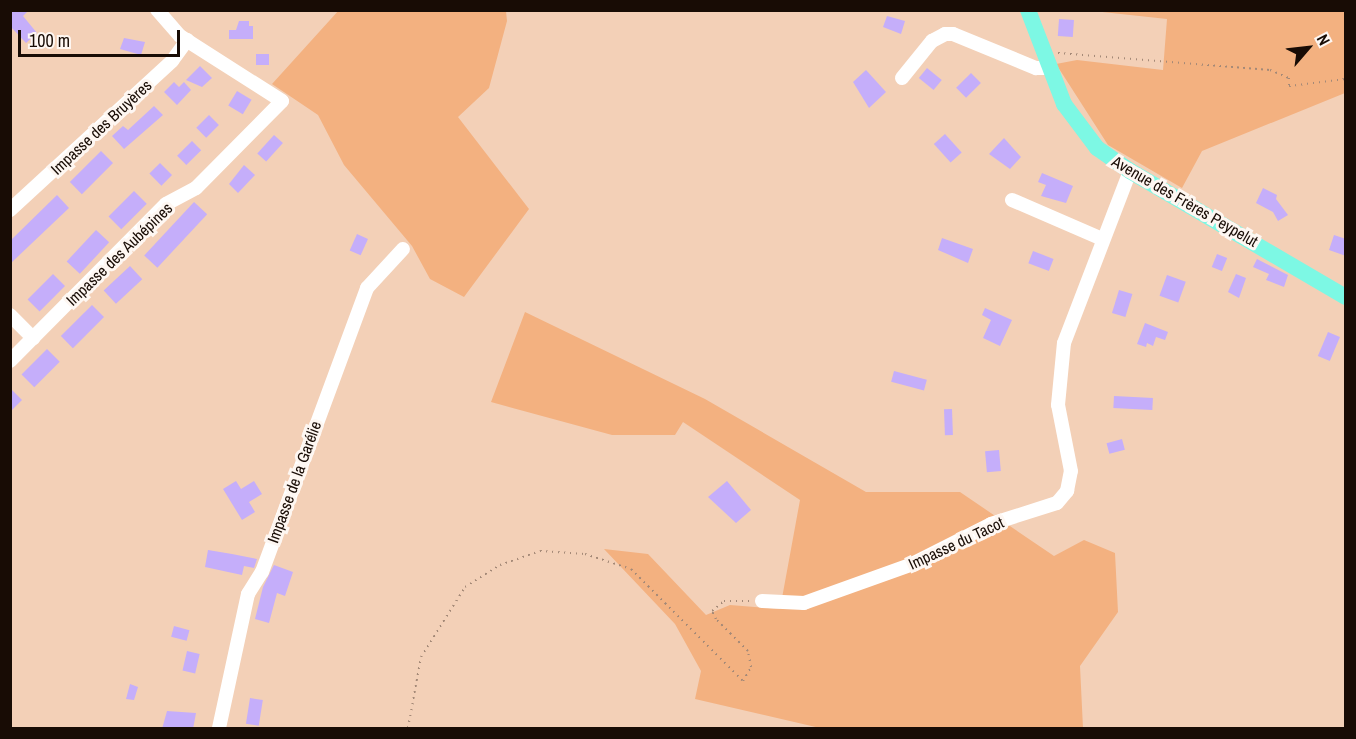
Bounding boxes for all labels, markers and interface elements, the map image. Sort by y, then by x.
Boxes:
scale bar [21,18,183,56]
north arrow [1278,18,1338,78]
text: 100 m [29,28,70,53]
text: N [1312,30,1336,49]
street label: Impasse des Bruyères [47,75,155,179]
street label: Avenue des Frères Peypelut [1109,151,1261,251]
street label: Impasse des Aubépines [62,198,176,310]
street label: Impasse de la Garélie [263,418,325,546]
street label: Impasse du Tacot [905,513,1007,573]

